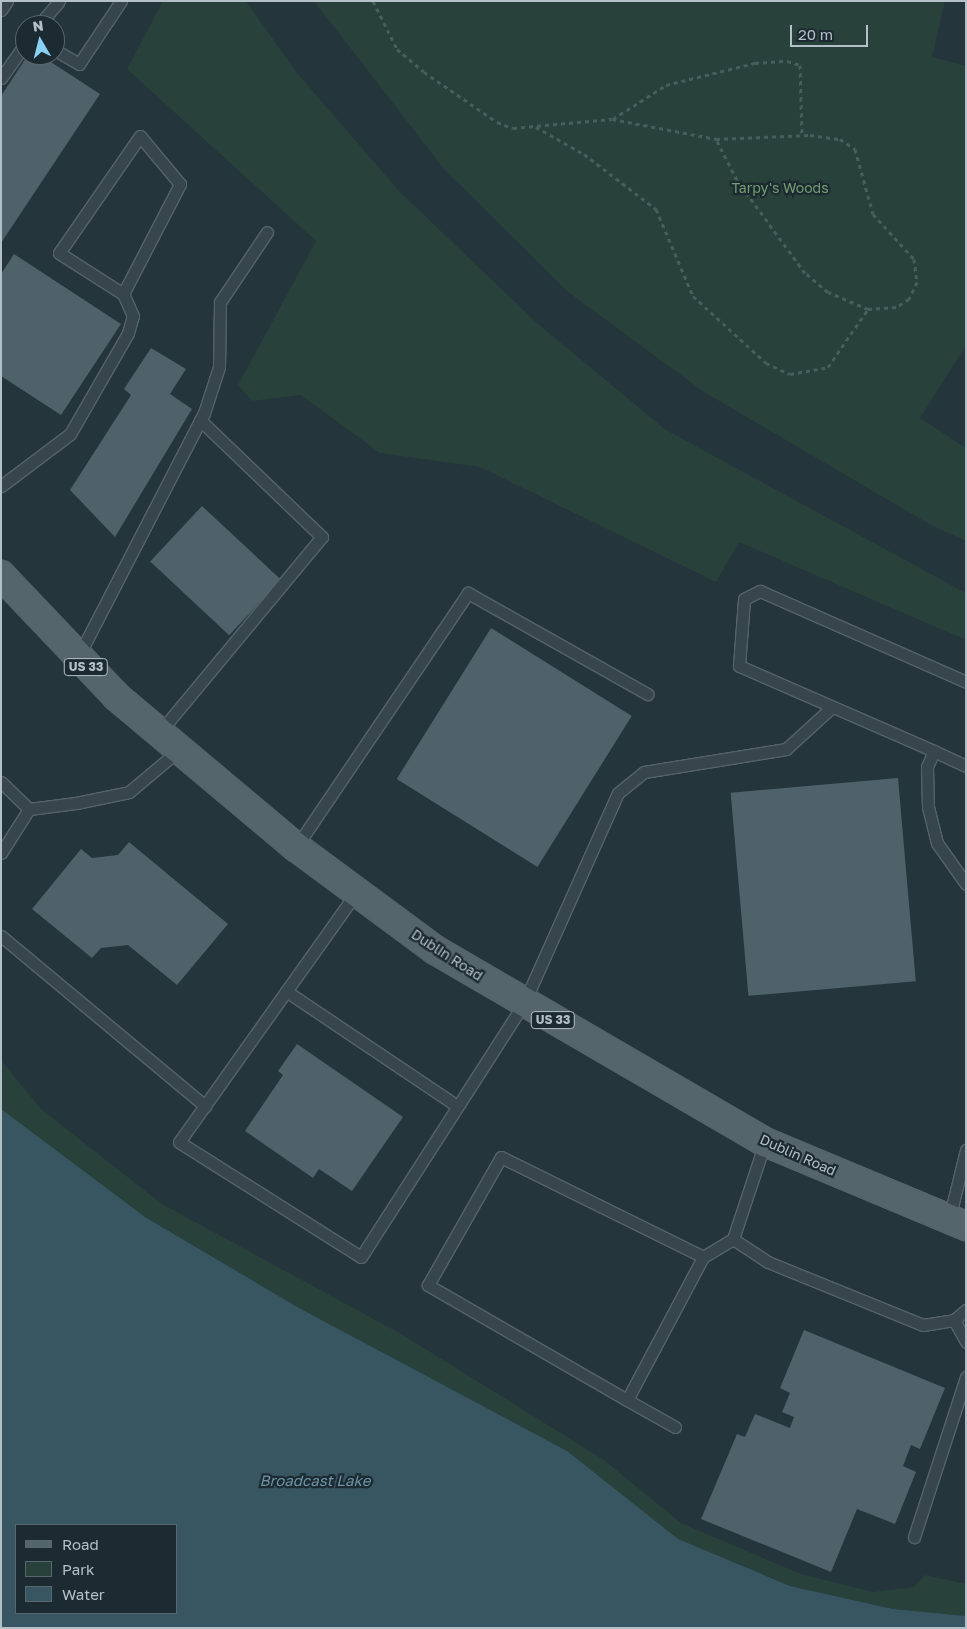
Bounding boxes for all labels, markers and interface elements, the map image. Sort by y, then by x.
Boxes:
north arrow [15,15,65,65]
scale bar [792,15,870,47]
text: N [32,16,44,35]
text: 20 m [798,25,833,43]
park label: Tarpy's Woods [731,180,829,196]
road number: US 33 [64,658,108,676]
street label: Dublin Road [408,926,486,984]
road number: US 33 [530,1010,576,1030]
street label: Dublin Road [757,1131,839,1179]
water label: Broadcast Lake [260,1472,370,1490]
legend [15,1524,178,1614]
text: Road [62,1535,99,1553]
text: Park [62,1560,94,1578]
text: Water [62,1585,105,1603]

